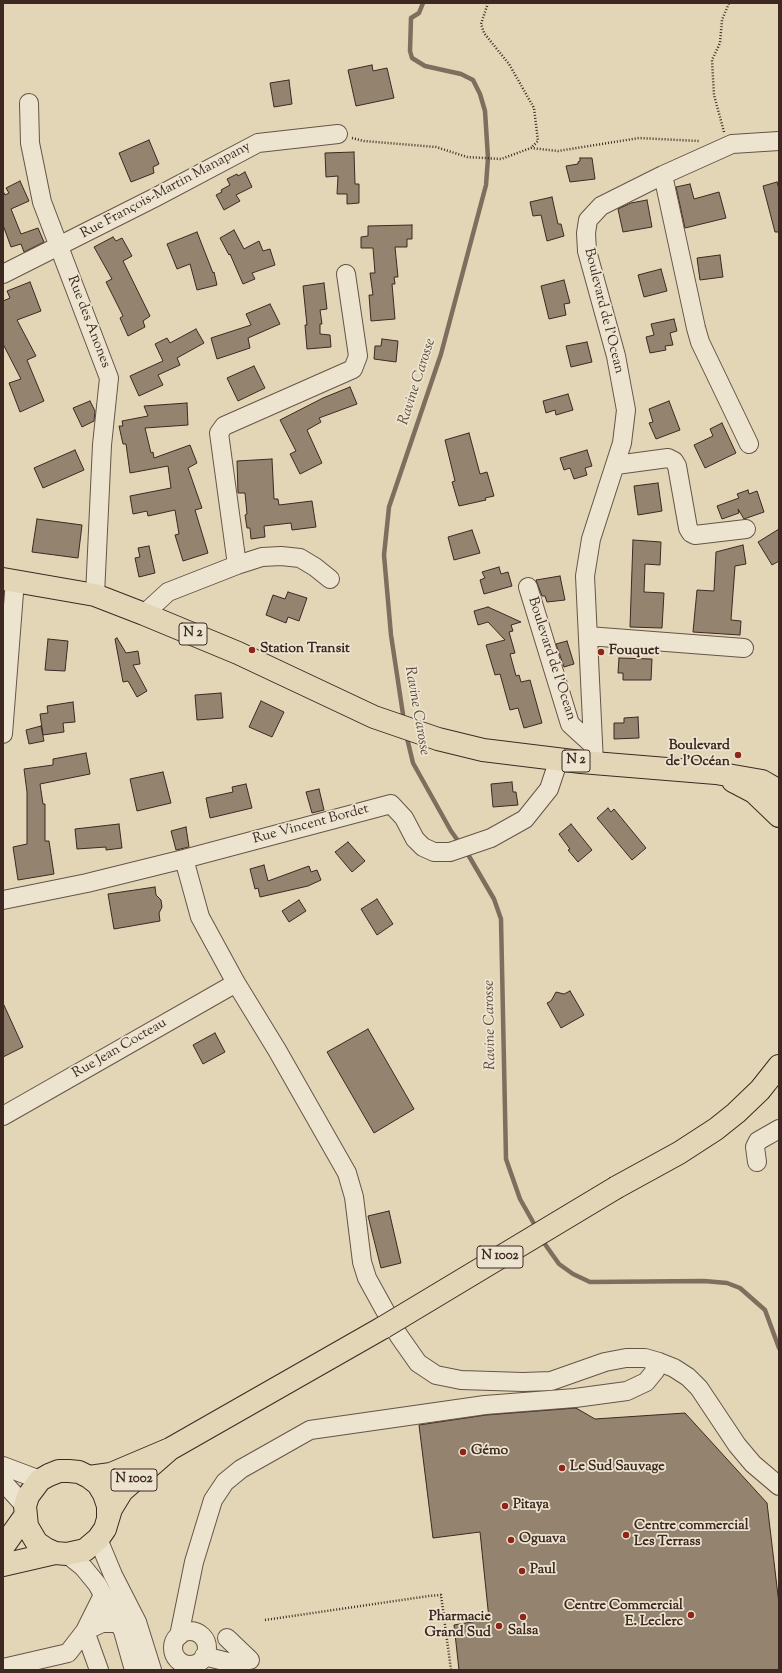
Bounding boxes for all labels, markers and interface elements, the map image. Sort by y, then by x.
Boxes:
street label: Rue François-Martin Manapany [78,139,254,243]
street label: Boulevard de l'Ocean [579,247,627,375]
street label: Rue des Anones [63,274,113,370]
water label: Ravine Carosse [396,336,440,428]
street label: Boulevard de l'Ocean [523,595,579,723]
road number: N 2 [179,623,207,645]
place label: Station Transit [260,642,350,658]
place label: Fouquet [609,644,659,660]
marker: Station Transit [247,645,257,655]
marker: Fouquet [596,647,606,657]
water label: Ravine Carosse [399,665,433,757]
place label: Boulevard de l'Océan [666,739,730,772]
road number: N 2 [562,750,590,772]
marker: Boulevard de l'Océan [733,750,743,760]
street label: Rue Vincent Bordet [251,801,371,849]
water label: Ravine Carosse [481,980,501,1070]
street label: Rue Jean Cocteau [70,1015,170,1083]
road number: N 1002 [477,1246,523,1268]
place label: Gémo [471,1444,508,1460]
marker: Gémo [458,1447,468,1457]
place label: Le Sud Sauvage [570,1460,665,1476]
marker: Le Sud Sauvage [557,1463,567,1473]
road number: N 1002 [111,1469,157,1491]
place label: Pitaya [513,1498,549,1514]
marker: Pitaya [500,1501,510,1511]
place label: Centre commercial Les Terrass [634,1519,749,1552]
marker: Centre commercial Les Terrass [621,1530,631,1540]
place label: Oguava [519,1532,566,1548]
marker: Oguava [506,1535,516,1545]
place label: Paul [530,1563,556,1579]
marker: Paul [517,1566,527,1576]
place label: Centre Commercial E. Leclerc [564,1599,683,1632]
place label: Pharmacie Grand Sud [425,1610,491,1642]
marker: Centre Commercial E. Leclerc [686,1610,696,1620]
marker: Salsa [518,1612,528,1622]
marker: Pharmacie Grand Sud [494,1621,504,1631]
place label: Salsa [508,1624,538,1640]

